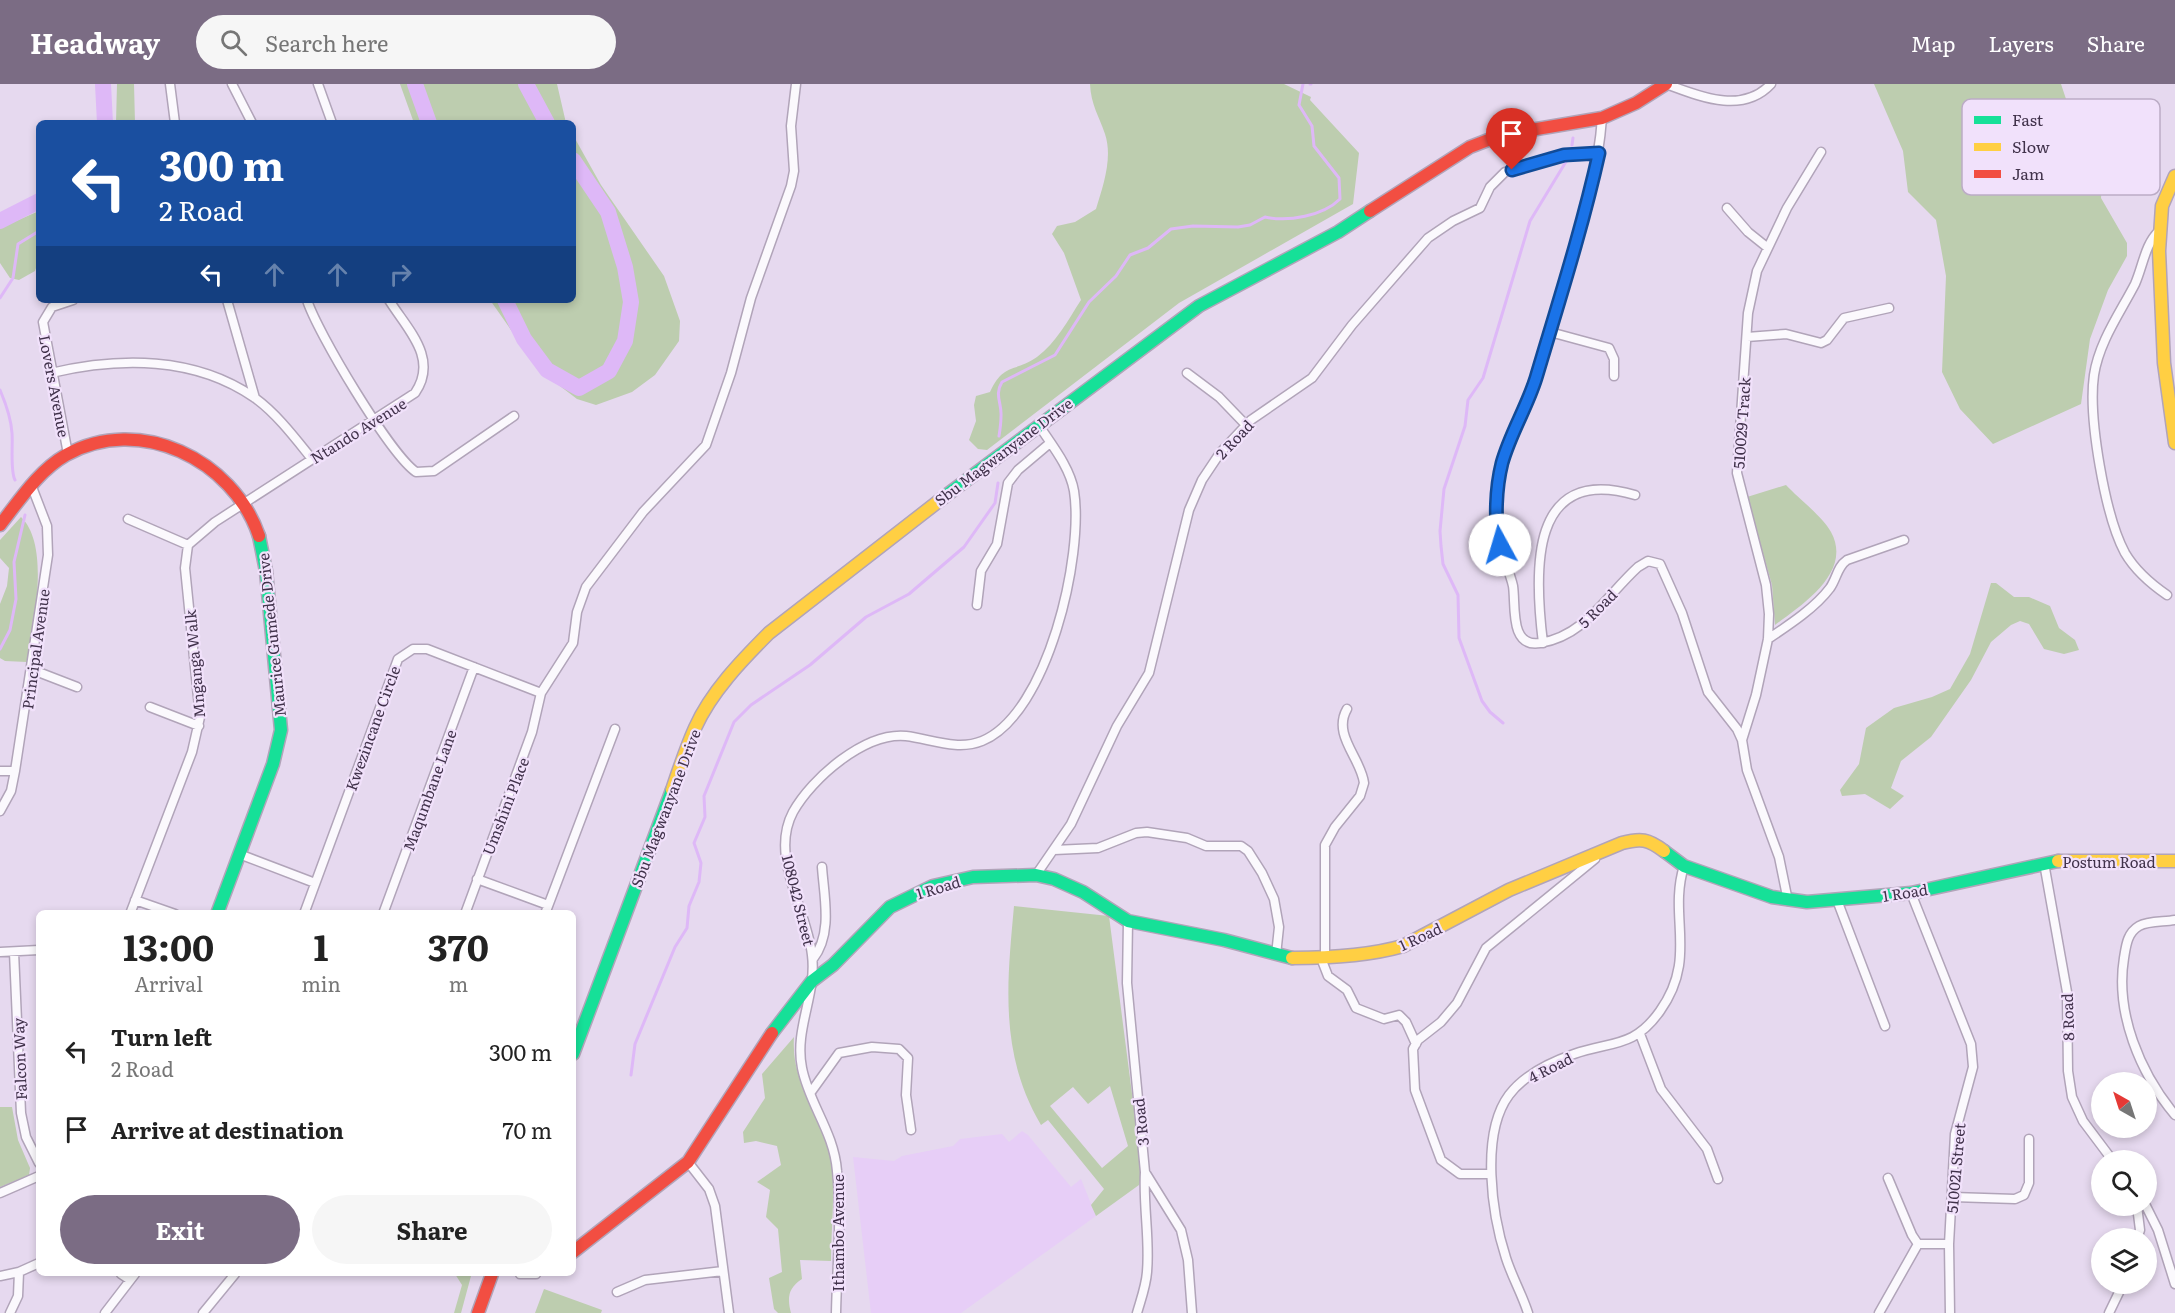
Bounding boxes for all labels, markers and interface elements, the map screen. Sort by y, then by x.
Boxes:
search box [196,15,616,69]
text: Headway [30,21,160,63]
icon: search [217,26,250,59]
text: Search here [265,26,388,59]
text: Map [1911,27,1956,58]
text: Layers [1989,27,2054,58]
text: Share [2087,27,2145,58]
legend [1962,99,2160,195]
text: Fast [2012,107,2044,131]
pin [1486,108,1537,170]
icon: arrive [1495,117,1528,150]
text: 300 m [159,132,284,194]
text: Slow [2012,134,2050,158]
icon: left [60,144,138,222]
text: Jam [2012,161,2045,185]
text: 2 Road [159,189,244,229]
icon: left [195,258,228,291]
icon: ahead [258,258,291,291]
icon: ahead [321,258,354,291]
icon: right [384,258,417,291]
street label: Lovers Avenue [34,333,76,439]
street label: 510029 Track [1726,376,1756,470]
street label: Ntando Avenue [306,391,411,469]
street label: Sbu Magwanyane Drive [929,391,1077,511]
street label: 2 Road [1210,414,1258,464]
position arrow [1468,513,1532,577]
street label: Maurice Gumede Drive [251,552,291,718]
street label: 5 Road [1572,583,1622,633]
street label: Principal Avenue [15,587,55,711]
street label: Mnganga Walk [178,608,210,719]
street label: Kwezincane Circle [339,662,405,794]
street label: Sbu Magwanyane Drive [624,725,706,890]
street label: Maqumbane Lane [396,726,462,854]
street label: Umshini Place [476,754,534,858]
street label: Postum Road [2062,850,2156,873]
street label: 108042 Street [777,852,821,948]
street label: 1 Road [913,869,963,905]
street label: 1 Road [1881,877,1929,907]
street label: 1 Road [1395,916,1445,956]
text: 13:00 [123,919,214,972]
text: 1 [314,919,329,972]
text: 370 [428,919,489,972]
text: Arrival [135,968,203,998]
text: min [301,968,341,998]
text: m [449,968,468,998]
street label: 8 Road [2055,993,2079,1041]
street label: Falcon Way [6,1017,32,1101]
text: Turn left [111,1020,212,1053]
icon: left [60,1035,93,1068]
text: 300 m [489,1035,552,1068]
street label: 4 Road [1524,1046,1576,1088]
text: 2 Road [111,1053,174,1083]
north arrow [2091,1072,2157,1138]
map controls [2091,1072,2157,1294]
street label: 3 Road [1126,1097,1154,1147]
icon: arrive [60,1113,93,1146]
text: Arrive at destination [111,1113,344,1146]
text: 70 m [502,1113,552,1146]
street label: 510021 Street [1940,1122,1970,1214]
button: search [2091,1150,2157,1216]
street label: Ithambo Avenue [826,1174,849,1292]
button: Exit [60,1195,300,1264]
button: Share [312,1195,552,1264]
button: layers [2091,1228,2157,1294]

